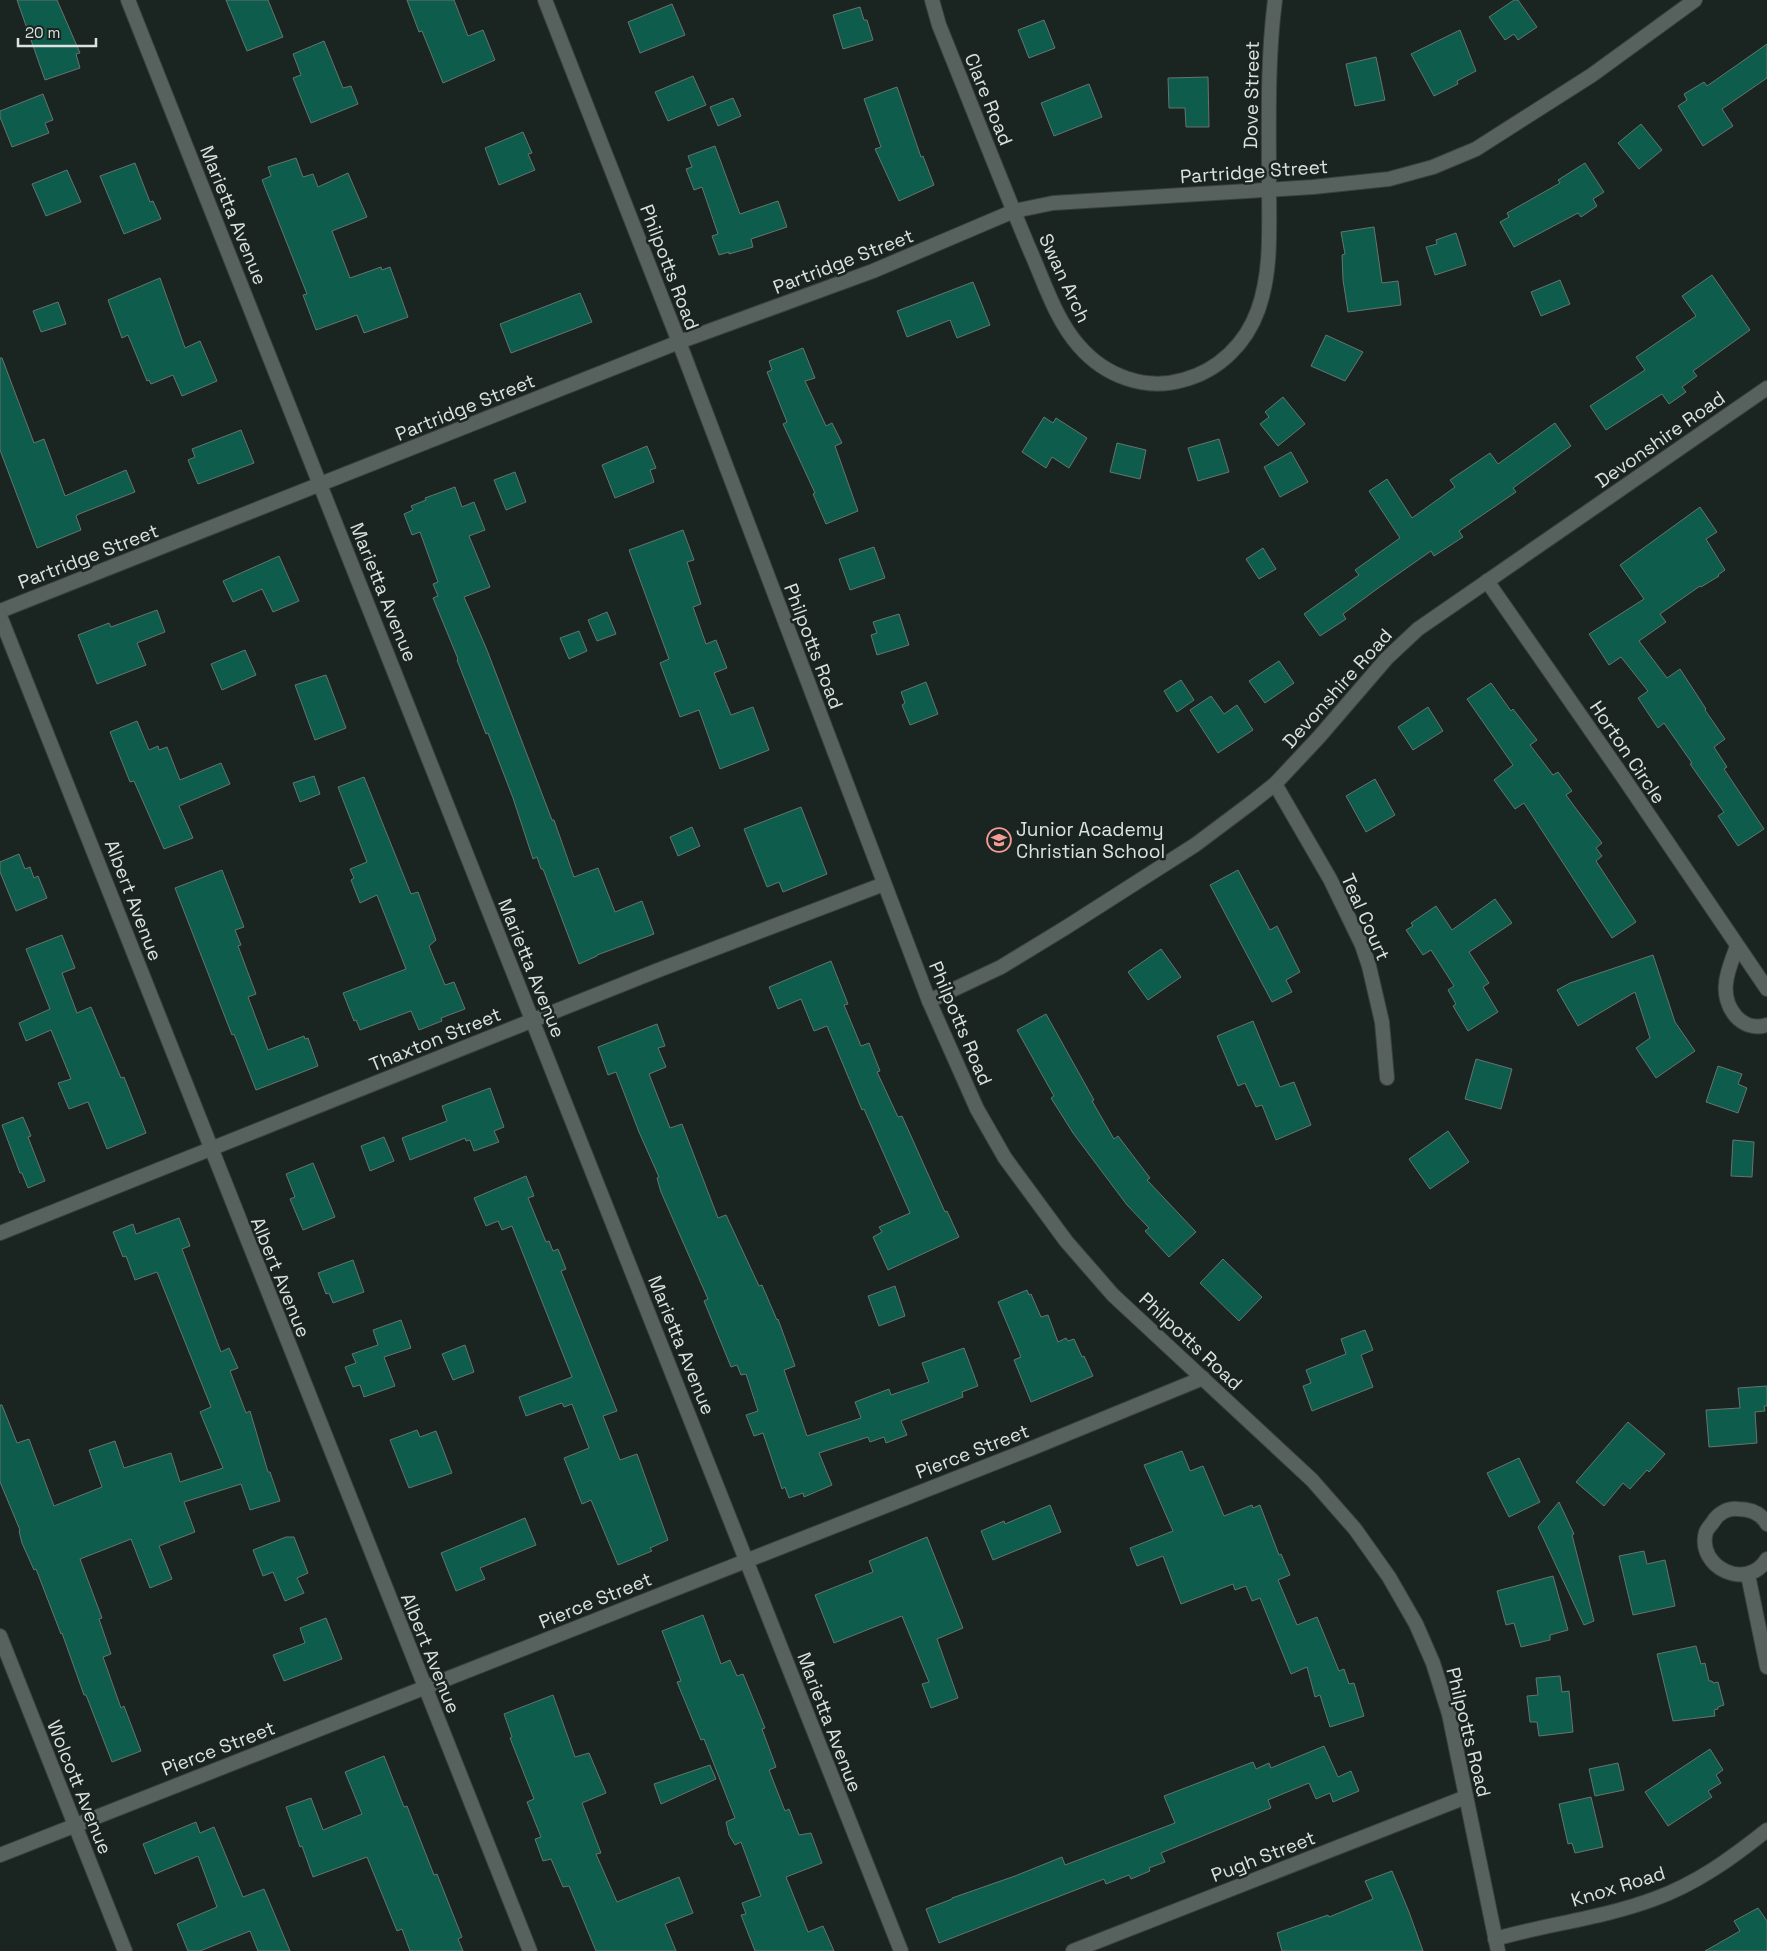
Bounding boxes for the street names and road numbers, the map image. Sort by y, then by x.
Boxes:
street label: Dove Street [1238,41,1265,149]
street label: Clare Road [959,49,1018,149]
street label: Marietta Avenue [194,142,273,288]
street label: Partridge Street [1179,154,1329,189]
street label: Philpotts Road [634,201,705,334]
street label: Partridge Street [769,223,917,300]
street label: Swan Arch [1033,230,1096,327]
street label: Partridge Street [392,368,539,447]
street label: Devonshire Road [1591,385,1730,493]
street label: Partridge Street [14,518,162,595]
street label: Marietta Avenue [344,519,423,665]
street label: Philpotts Road [778,580,849,713]
street label: Devonshire Road [1277,623,1398,753]
street label: Horton Circle [1584,696,1671,809]
street label: Albert Avenue [99,836,168,964]
street label: Teal Court [1335,870,1396,965]
street label: Marietta Avenue [492,895,571,1041]
street label: Philpotts Road [923,957,998,1089]
street label: Thaxton Street [366,1002,505,1077]
street label: Albert Avenue [245,1213,316,1341]
street label: Marietta Avenue [642,1272,721,1418]
street label: Philpotts Road [1134,1287,1248,1396]
street label: Pierce Street [912,1418,1033,1485]
street label: Pierce Street [535,1566,655,1634]
street label: Albert Avenue [395,1589,466,1717]
street label: Marietta Avenue [791,1649,868,1796]
street label: Philpotts Road [1440,1665,1497,1800]
street label: Pierce Street [158,1715,279,1782]
street label: Wolcott Avenue [41,1716,118,1858]
street label: Pugh Street [1207,1825,1319,1888]
street label: Knox Road [1568,1860,1668,1913]

